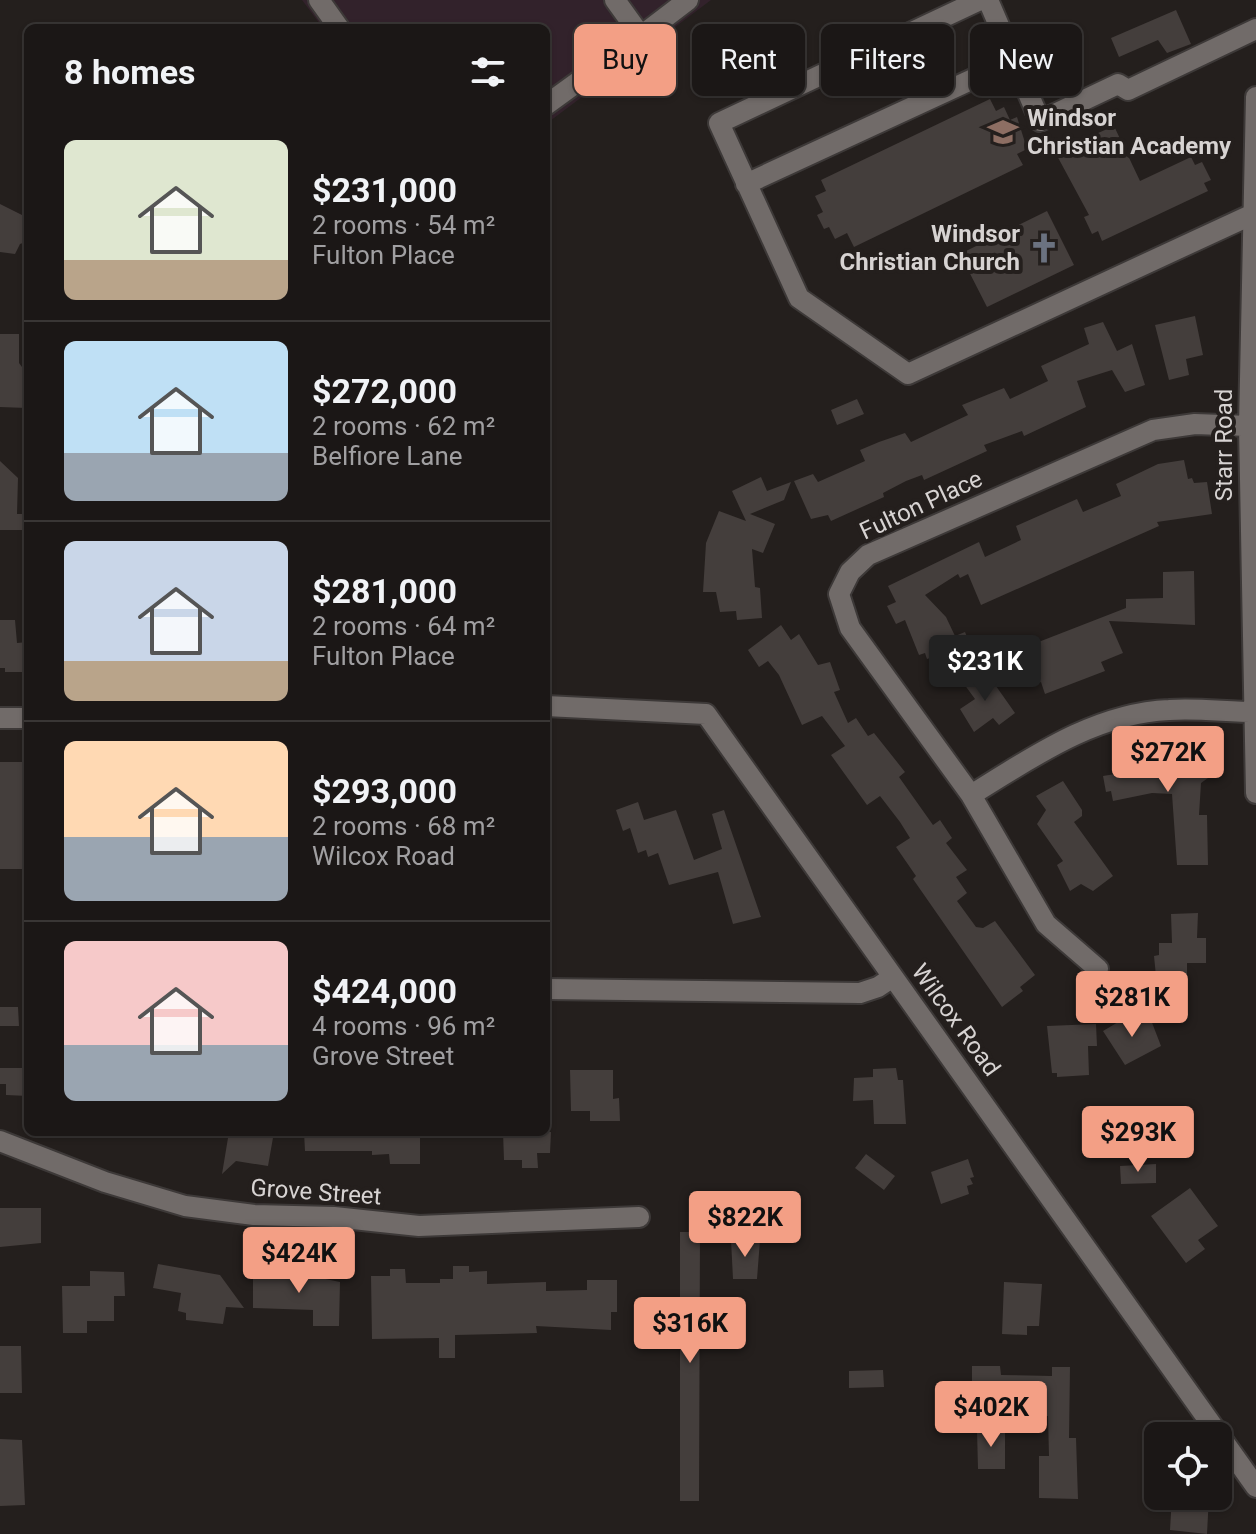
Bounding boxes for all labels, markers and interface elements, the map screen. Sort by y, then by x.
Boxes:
chip: Buy [574,24,676,96]
chip: Rent [692,24,805,96]
chip: Filters [821,24,954,96]
chip: New [970,24,1082,96]
icon: filters [466,50,510,94]
text: 8 homes [64,52,195,92]
place label: Windsor Christian Academy [1027,104,1232,160]
school or university icon: Windsor Christian Academy [986,115,1020,149]
text: $231,000 [312,170,457,210]
icon: home [128,172,224,268]
text: 2 rooms · 54 m² [312,210,495,240]
place label: Windsor Christian Church [840,220,1020,276]
church icon: Windsor Christian Church [1027,231,1061,265]
text: Fulton Place [312,240,455,270]
text: $272,000 [312,371,457,411]
icon: home [128,373,224,469]
street label: Starr Road [1210,389,1238,501]
text: 2 rooms · 62 m² [312,411,495,441]
text: Belfiore Lane [312,441,463,471]
street label: Fulton Place [855,464,987,546]
text: $281,000 [312,571,457,611]
icon: home [128,573,224,669]
text: 2 rooms · 64 m² [312,611,495,641]
pin: $231K [929,635,1041,703]
text: Fulton Place [312,641,455,671]
text: $231K [947,646,1023,676]
pin: $272K [1112,726,1224,794]
text: $272K [1130,737,1206,767]
text: $293,000 [312,771,457,811]
icon: home [128,773,224,869]
text: 2 rooms · 68 m² [312,811,495,841]
text: Wilcox Road [312,841,455,871]
street label: Wilcox Road [906,958,1006,1082]
text: $424,000 [312,971,457,1011]
pin: $281K [1076,971,1188,1039]
icon: home [128,973,224,1069]
text: $281K [1094,982,1170,1012]
text: 4 rooms · 96 m² [312,1011,495,1041]
text: Grove Street [312,1041,454,1071]
pin: $293K [1082,1106,1194,1174]
text: $293K [1100,1117,1176,1147]
street label: Grove Street [250,1173,383,1211]
pin: $822K [689,1191,801,1259]
text: $822K [707,1202,783,1232]
pin: $424K [243,1227,355,1295]
text: $424K [261,1238,337,1268]
pin: $316K [634,1297,746,1365]
text: $316K [652,1308,728,1338]
pin: $402K [935,1381,1047,1449]
text: $402K [953,1392,1029,1422]
map controls [1144,1422,1232,1510]
button: locate [1144,1422,1232,1510]

